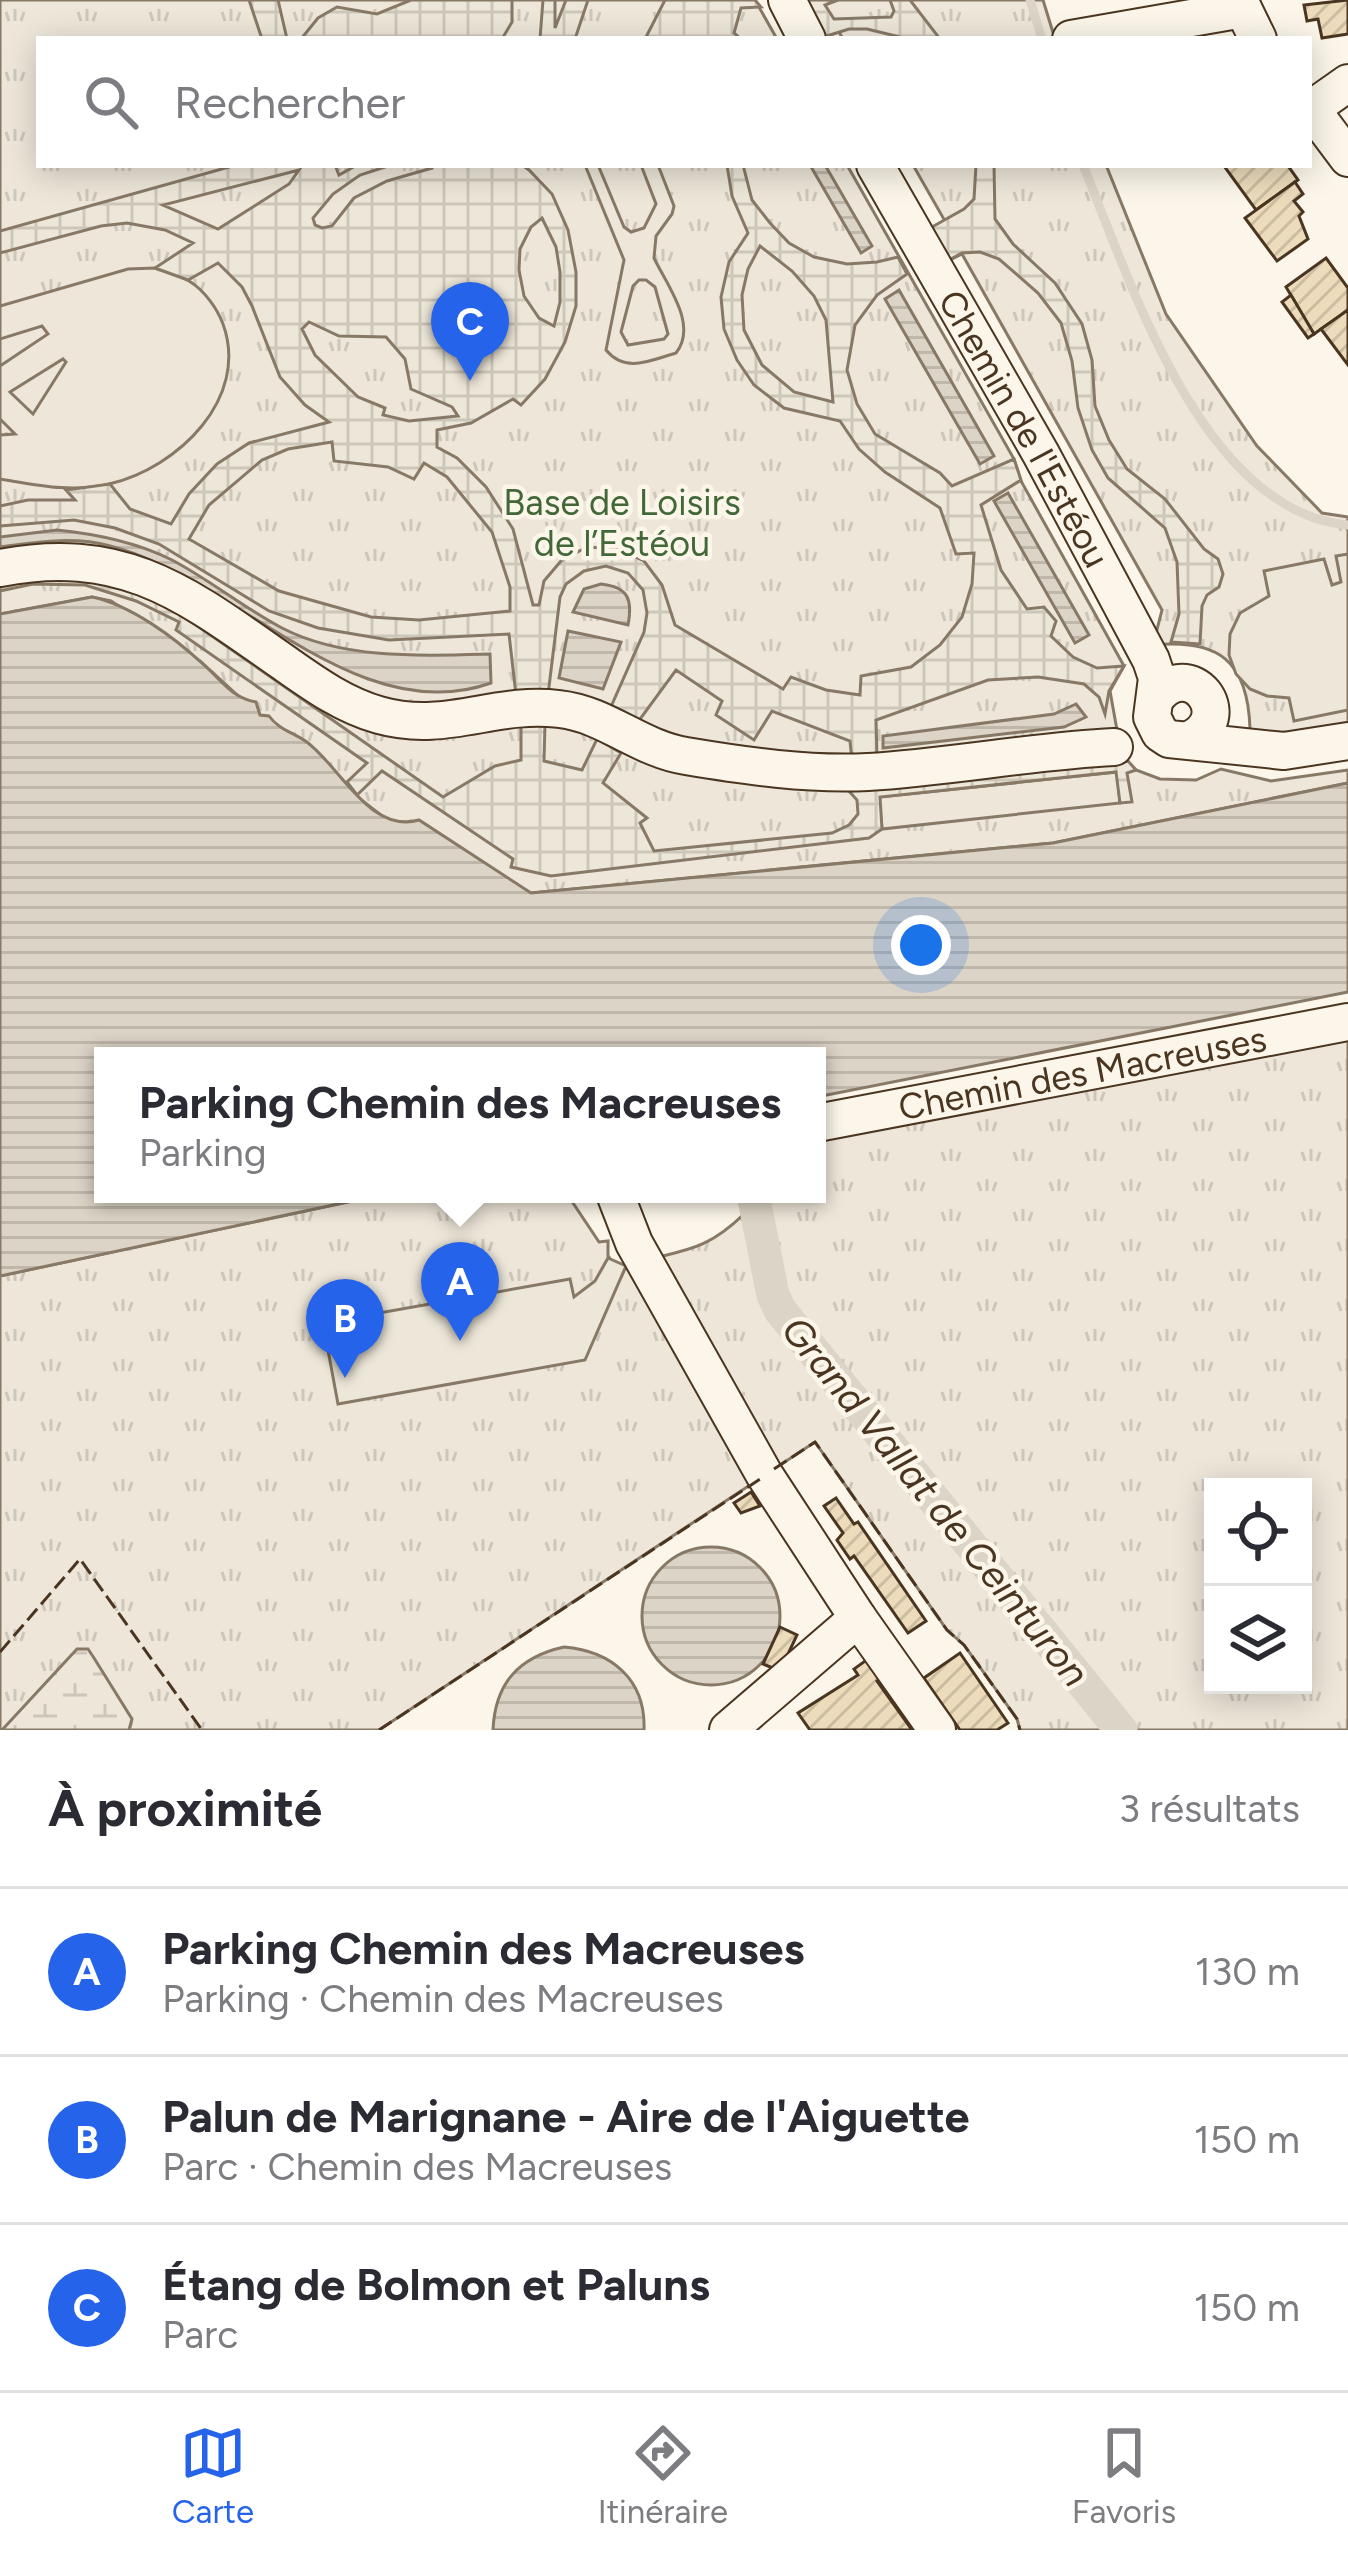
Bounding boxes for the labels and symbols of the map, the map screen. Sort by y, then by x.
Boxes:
pin: C [431,282,509,381]
street label: Chemin de l'Estéou [929,283,1118,575]
park label: Base de Loisirs de l’Estéou [503,481,741,565]
your location [891,915,951,975]
street label: Chemin des Macreuses [895,1017,1270,1129]
pin: A [421,1242,499,1341]
pin: B [306,1279,384,1378]
water label: Grand Vallat de Ceinturon [772,1307,1099,1696]

